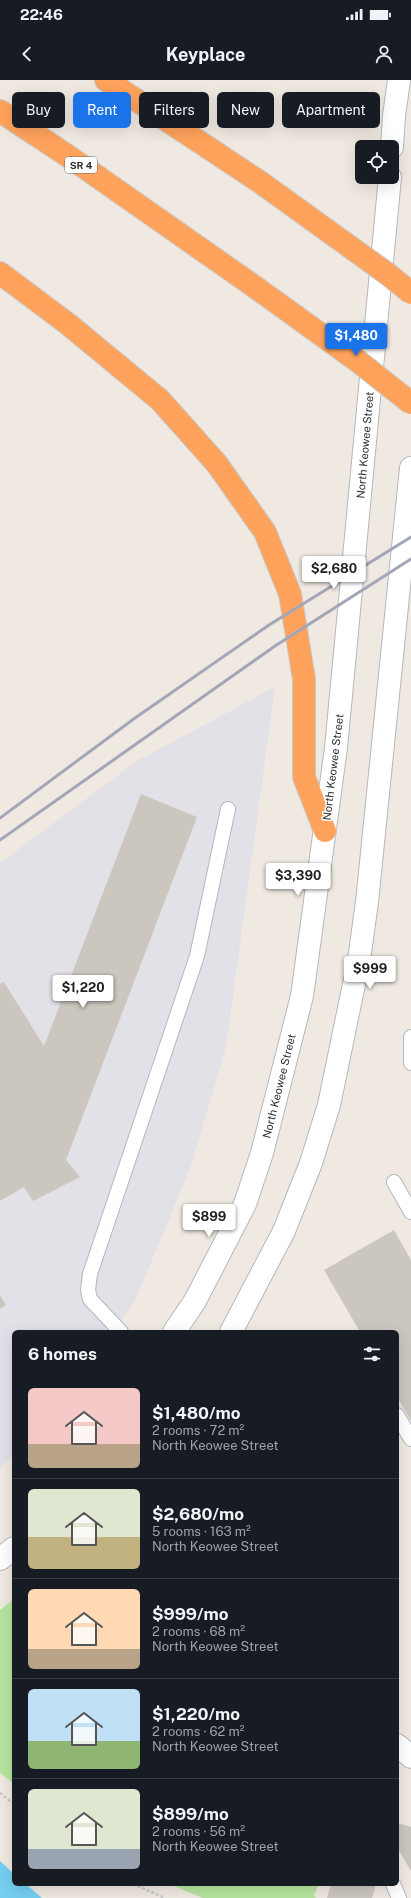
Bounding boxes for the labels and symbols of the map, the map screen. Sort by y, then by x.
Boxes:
road number: SR 4 [65,157,97,173]
pin: $1,480 [323,323,389,357]
street label: North Keowee Street [354,391,376,499]
pin: $2,680 [301,556,367,590]
street label: North Keowee Street [321,713,345,821]
pin: $3,390 [265,863,331,897]
pin: $999 [346,956,394,990]
pin: $1,220 [50,975,116,1009]
street label: North Keowee Street [260,1033,298,1139]
pin: $899 [185,1204,233,1238]

